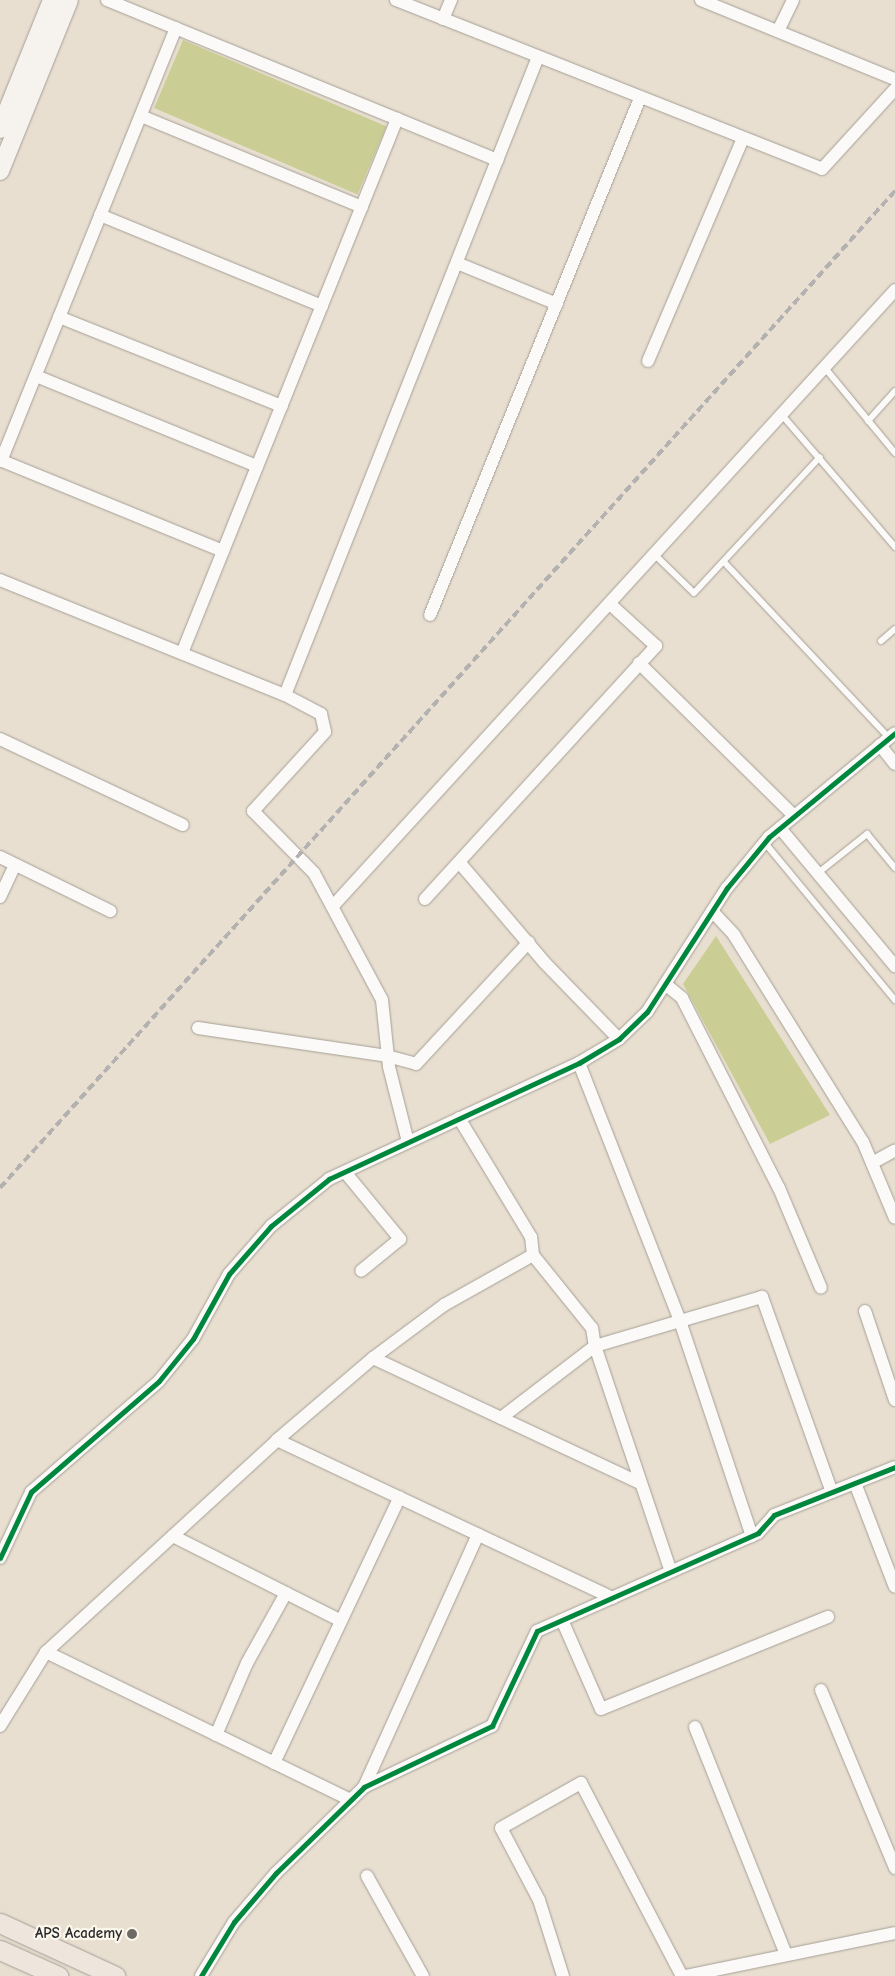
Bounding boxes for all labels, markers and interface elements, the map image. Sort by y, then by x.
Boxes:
place label: APS Academy [35,1925,122,1943]
marker: APS Academy [126,1928,138,1940]

